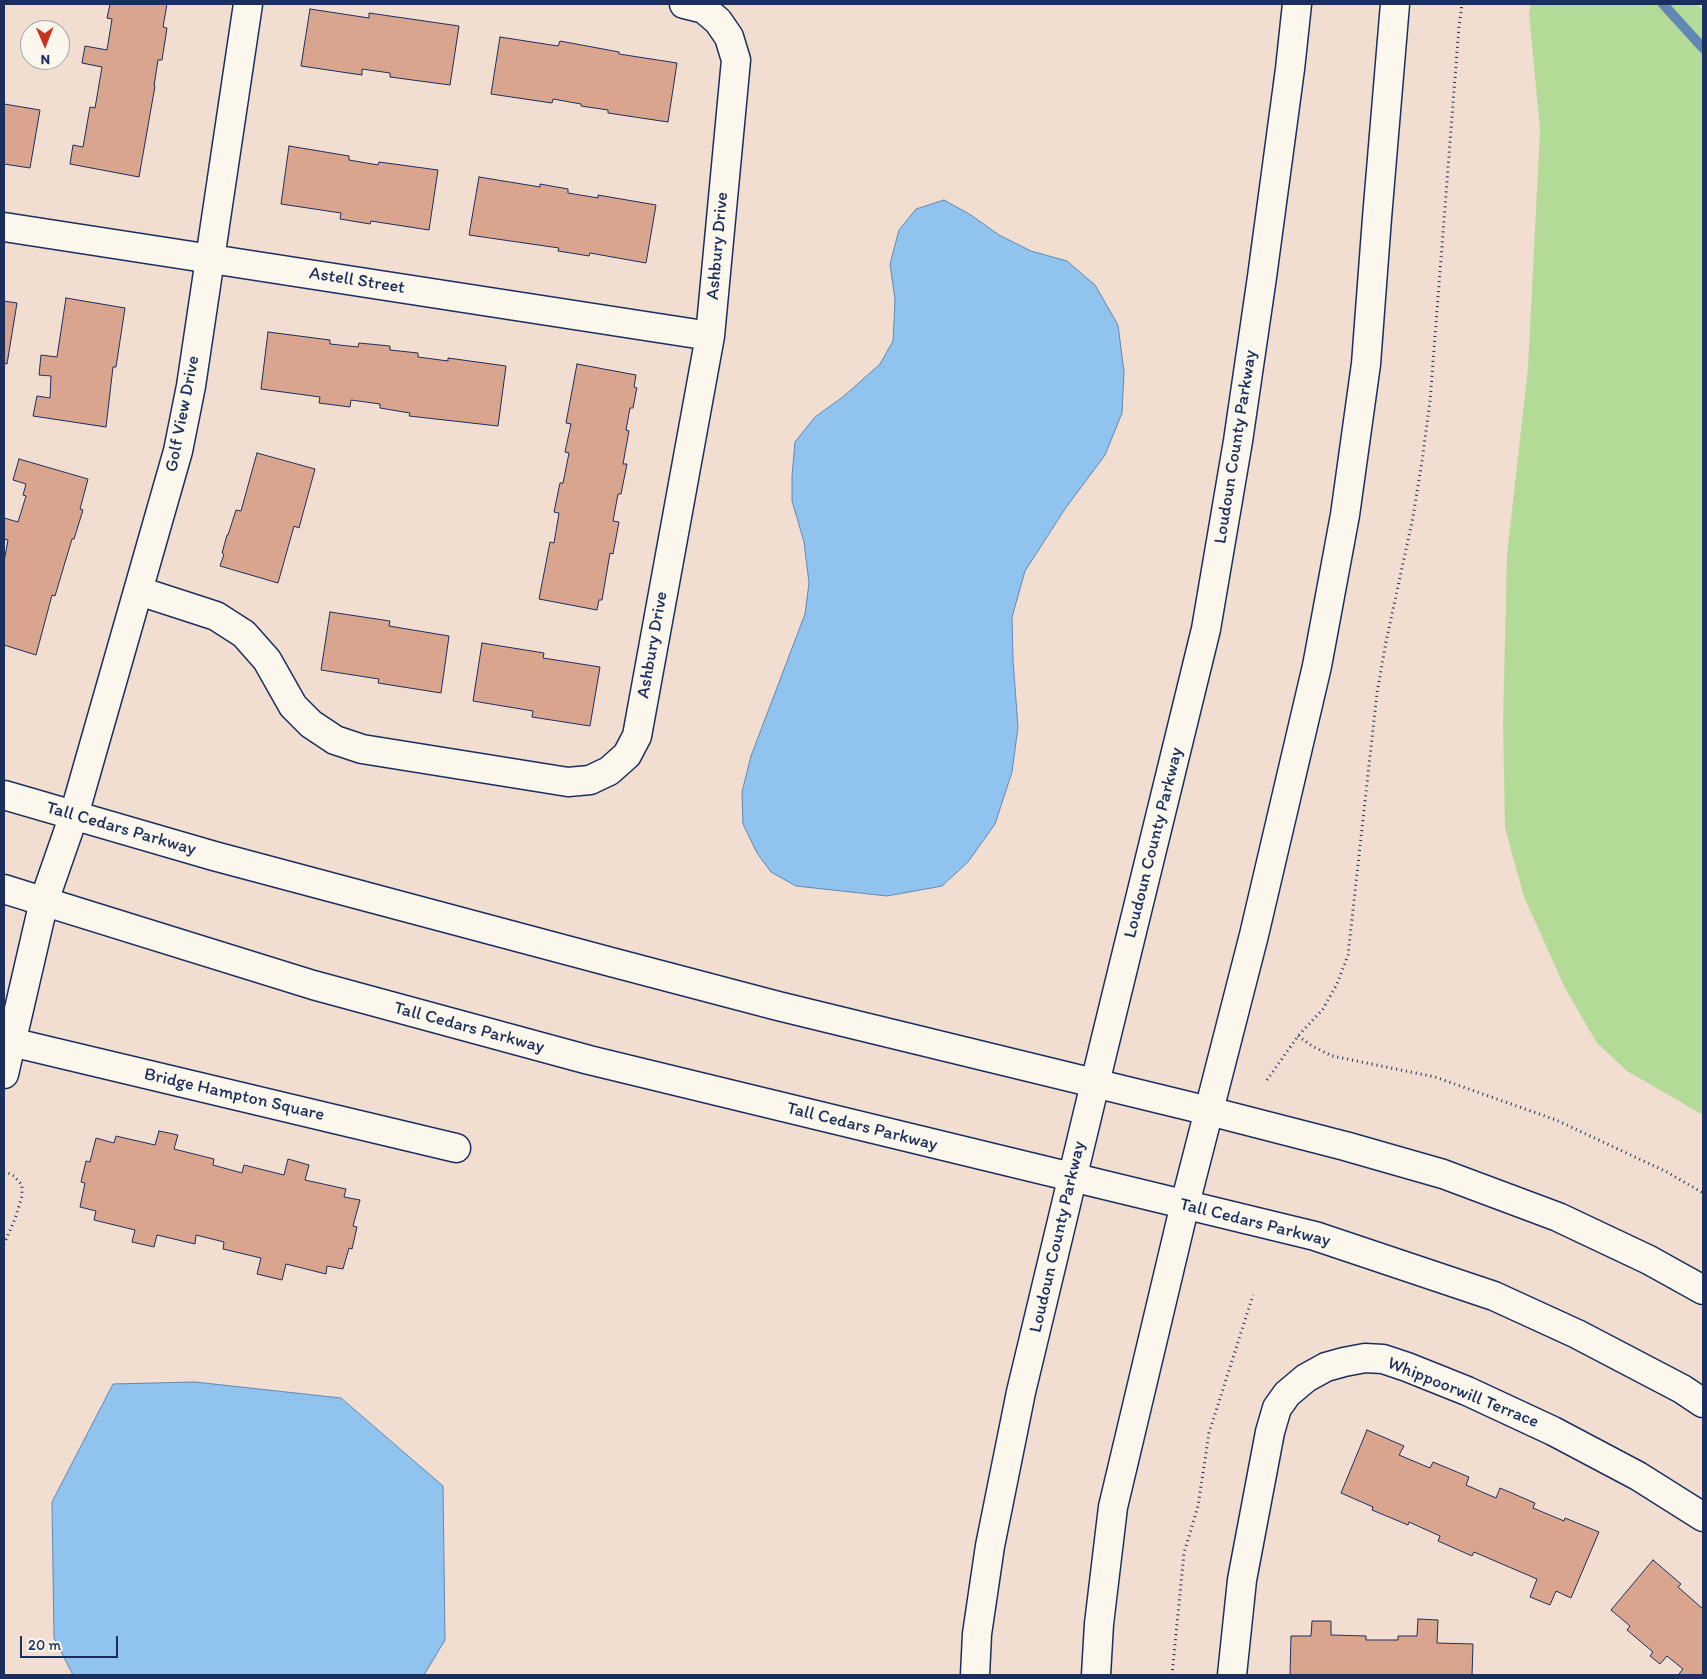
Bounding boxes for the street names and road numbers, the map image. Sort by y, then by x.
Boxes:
street label: Ashbury Drive [703,191,733,301]
street label: Astell Street [308,263,406,299]
street label: Loudoun County Parkway [1210,349,1262,545]
street label: Golf View Drive [161,354,205,474]
street label: Ashbury Drive [633,590,673,700]
street label: Loudoun County Parkway [1120,745,1188,941]
street label: Tall Cedars Parkway [44,797,198,861]
street label: Tall Cedars Parkway [391,998,547,1058]
street label: Bridge Hampton Square [142,1064,326,1126]
street label: Tall Cedars Parkway [784,1098,940,1156]
street label: Loudoun County Parkway [1025,1139,1091,1335]
street label: Tall Cedars Parkway [1177,1194,1333,1252]
street label: Whippoorwill Terrace [1384,1353,1542,1433]

